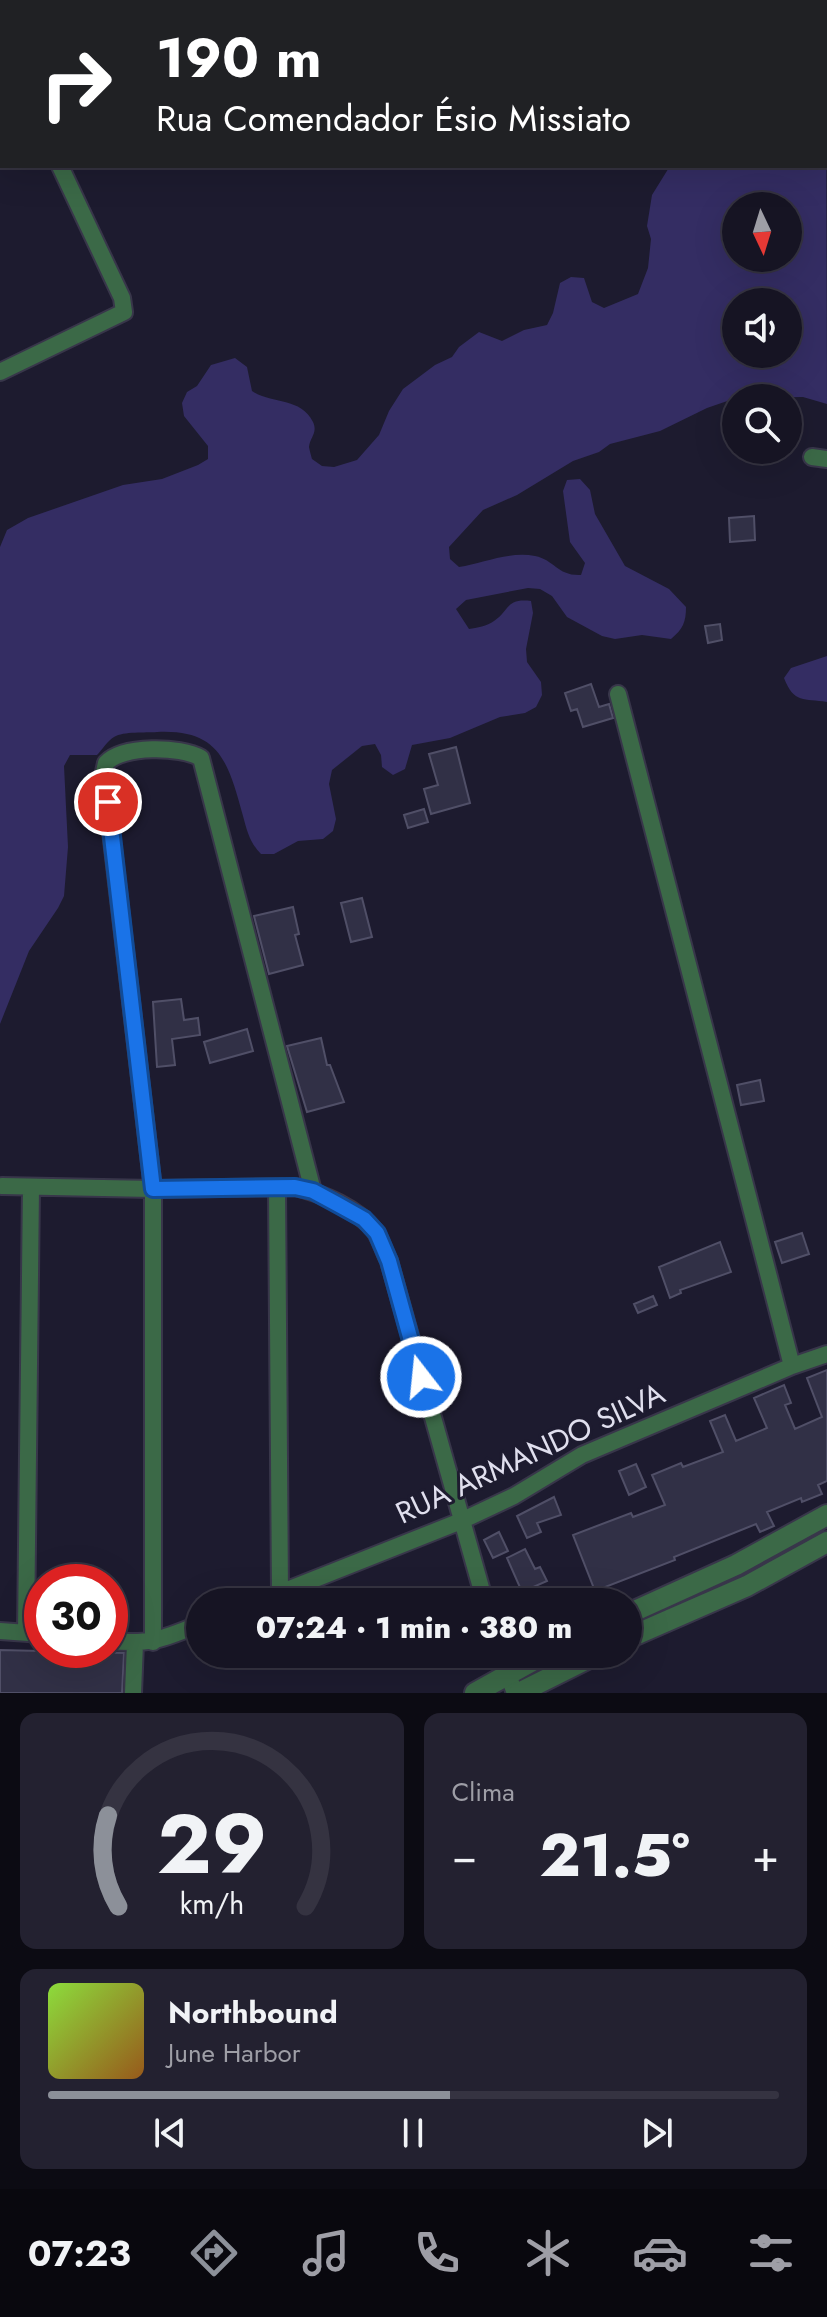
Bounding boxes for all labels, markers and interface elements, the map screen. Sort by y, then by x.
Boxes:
text: 190 m [156,17,322,98]
icon: right [24,32,128,136]
text: Rua Comendador Ésio Missiato [156,92,631,144]
north arrow [722,192,802,272]
map controls [722,192,802,464]
button: sound [722,288,802,368]
button: search [722,384,802,464]
pin [74,768,142,836]
icon: arrive [86,780,130,824]
position arrow [379,1335,463,1419]
street label: RUA ARMANDO SILVA [388,1372,672,1534]
speed limit sign: 30 [24,1564,128,1668]
text: 07:24 · 1 min · 380 m [256,1606,572,1649]
text: Clima [452,1773,515,1811]
text: 29 [157,1784,267,1904]
text: 21.5° [539,1812,690,1899]
text: − [452,1824,477,1888]
text: + [752,1824,779,1888]
text: km/h [179,1883,244,1925]
text: Northbound [168,1991,338,2034]
text: June Harbor [168,2034,301,2072]
icon: previous [148,2111,192,2155]
icon: pause [391,2111,435,2155]
icon: next [635,2111,679,2155]
icon: directions [186,2225,242,2281]
icon: music [298,2225,354,2281]
icon: phone [409,2225,465,2281]
icon: climate [520,2225,576,2281]
icon: car [632,2225,688,2281]
icon: filters [743,2225,799,2281]
text: 07:23 [28,2227,131,2279]

